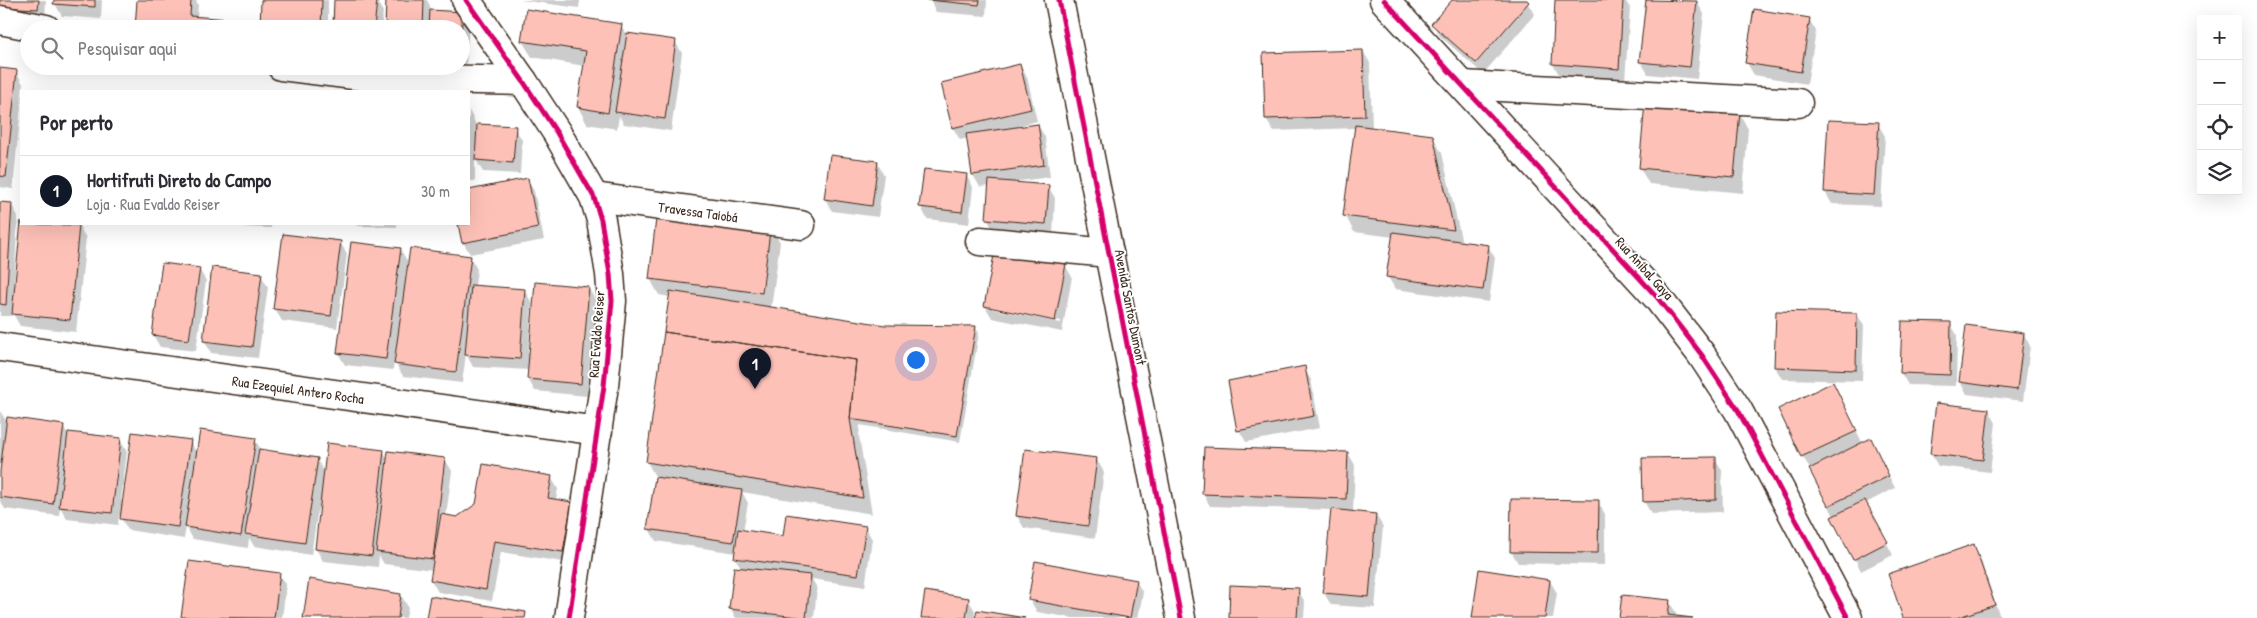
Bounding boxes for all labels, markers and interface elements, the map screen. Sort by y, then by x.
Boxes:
map controls [2197,15,2242,195]
button: + [2197,15,2242,60]
search box [20,20,470,75]
icon: search [38,34,66,62]
text: Pesquisar aqui [78,35,177,61]
button: − [2197,60,2242,105]
button: locate [2197,105,2242,150]
text: Por perto [40,108,113,137]
button: layers [2197,150,2242,195]
text: Hortifruti Direto do Campo [87,167,271,193]
text: 1 [53,180,59,202]
text: 30 m [421,180,450,202]
text: Loja · Rua Evaldo Reiser [87,193,220,215]
street label: Travessa Taiobá [657,196,740,226]
street label: Rua Aníbal Gaya [1611,232,1679,305]
street label: Avenida Santos Dumont [1110,248,1152,367]
street label: Rua Evaldo Reiser [583,289,609,378]
your location [903,347,929,373]
pin: 1 [739,348,771,389]
street label: Rua Ezequiel Antero Rocha [231,370,366,408]

